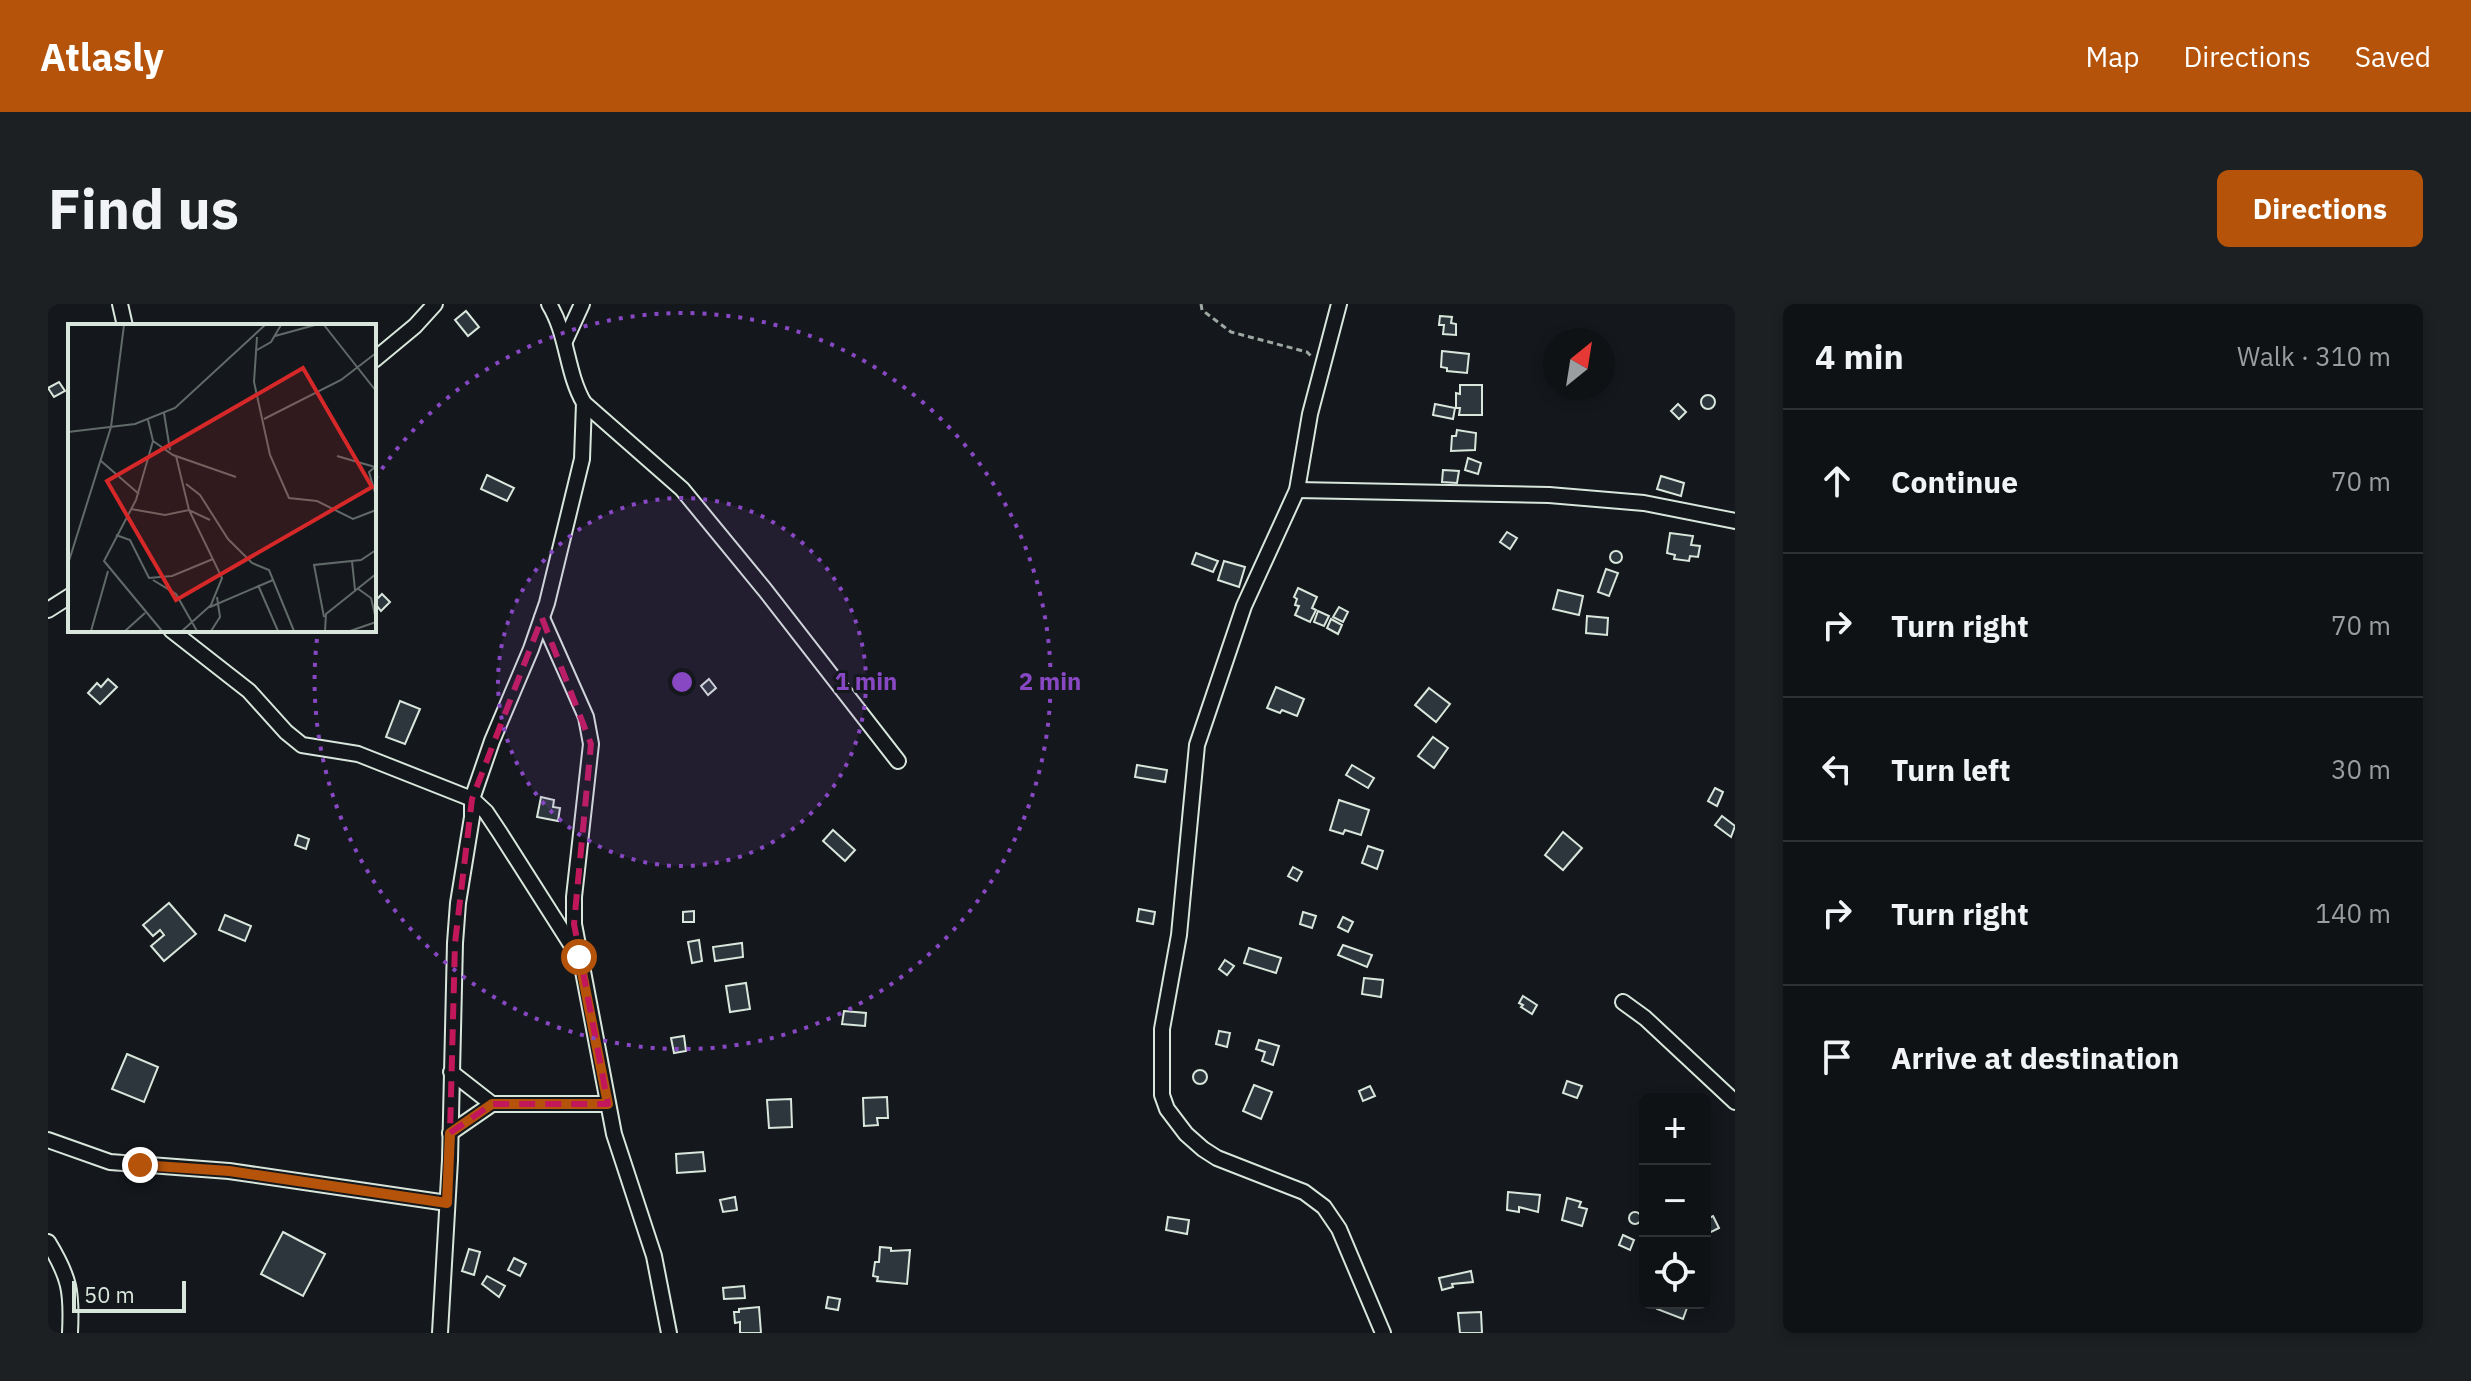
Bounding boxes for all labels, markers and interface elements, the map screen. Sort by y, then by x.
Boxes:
text: Atlasly [40,32,164,81]
text: Map [2085,38,2139,75]
text: Directions [2183,38,2311,75]
text: Saved [2355,38,2431,75]
button: Directions [2217,170,2423,247]
text: Find us [48,172,239,244]
inset map [68,324,376,632]
north arrow [1543,328,1615,400]
text: 4 min [1815,334,1904,378]
text: Walk · 310 m [2237,339,2391,373]
icon: ahead [1815,459,1859,503]
text: Continue [1891,462,2018,501]
text: 70 m [2331,464,2391,498]
icon: right [1815,603,1859,647]
text: Turn right [1891,606,2029,645]
text: 70 m [2331,608,2391,642]
text: 1 min [835,665,897,697]
text: 2 min [1019,665,1081,697]
centre of rings [668,668,696,696]
icon: left [1815,747,1859,791]
text: Turn left [1891,750,2010,789]
text: 30 m [2331,752,2391,786]
icon: right [1815,891,1859,935]
text: Turn right [1891,894,2029,933]
text: 140 m [2315,896,2391,930]
route start [561,939,597,975]
icon: arrive [1815,1035,1859,1079]
text: Arrive at destination [1891,1038,2179,1077]
map controls [1639,1093,1711,1309]
button: + [1639,1093,1711,1165]
route end [122,1147,158,1183]
button: − [1639,1165,1711,1237]
button: locate [1639,1237,1711,1309]
scale bar [72,1277,186,1313]
text: 50 m [84,1280,135,1309]

